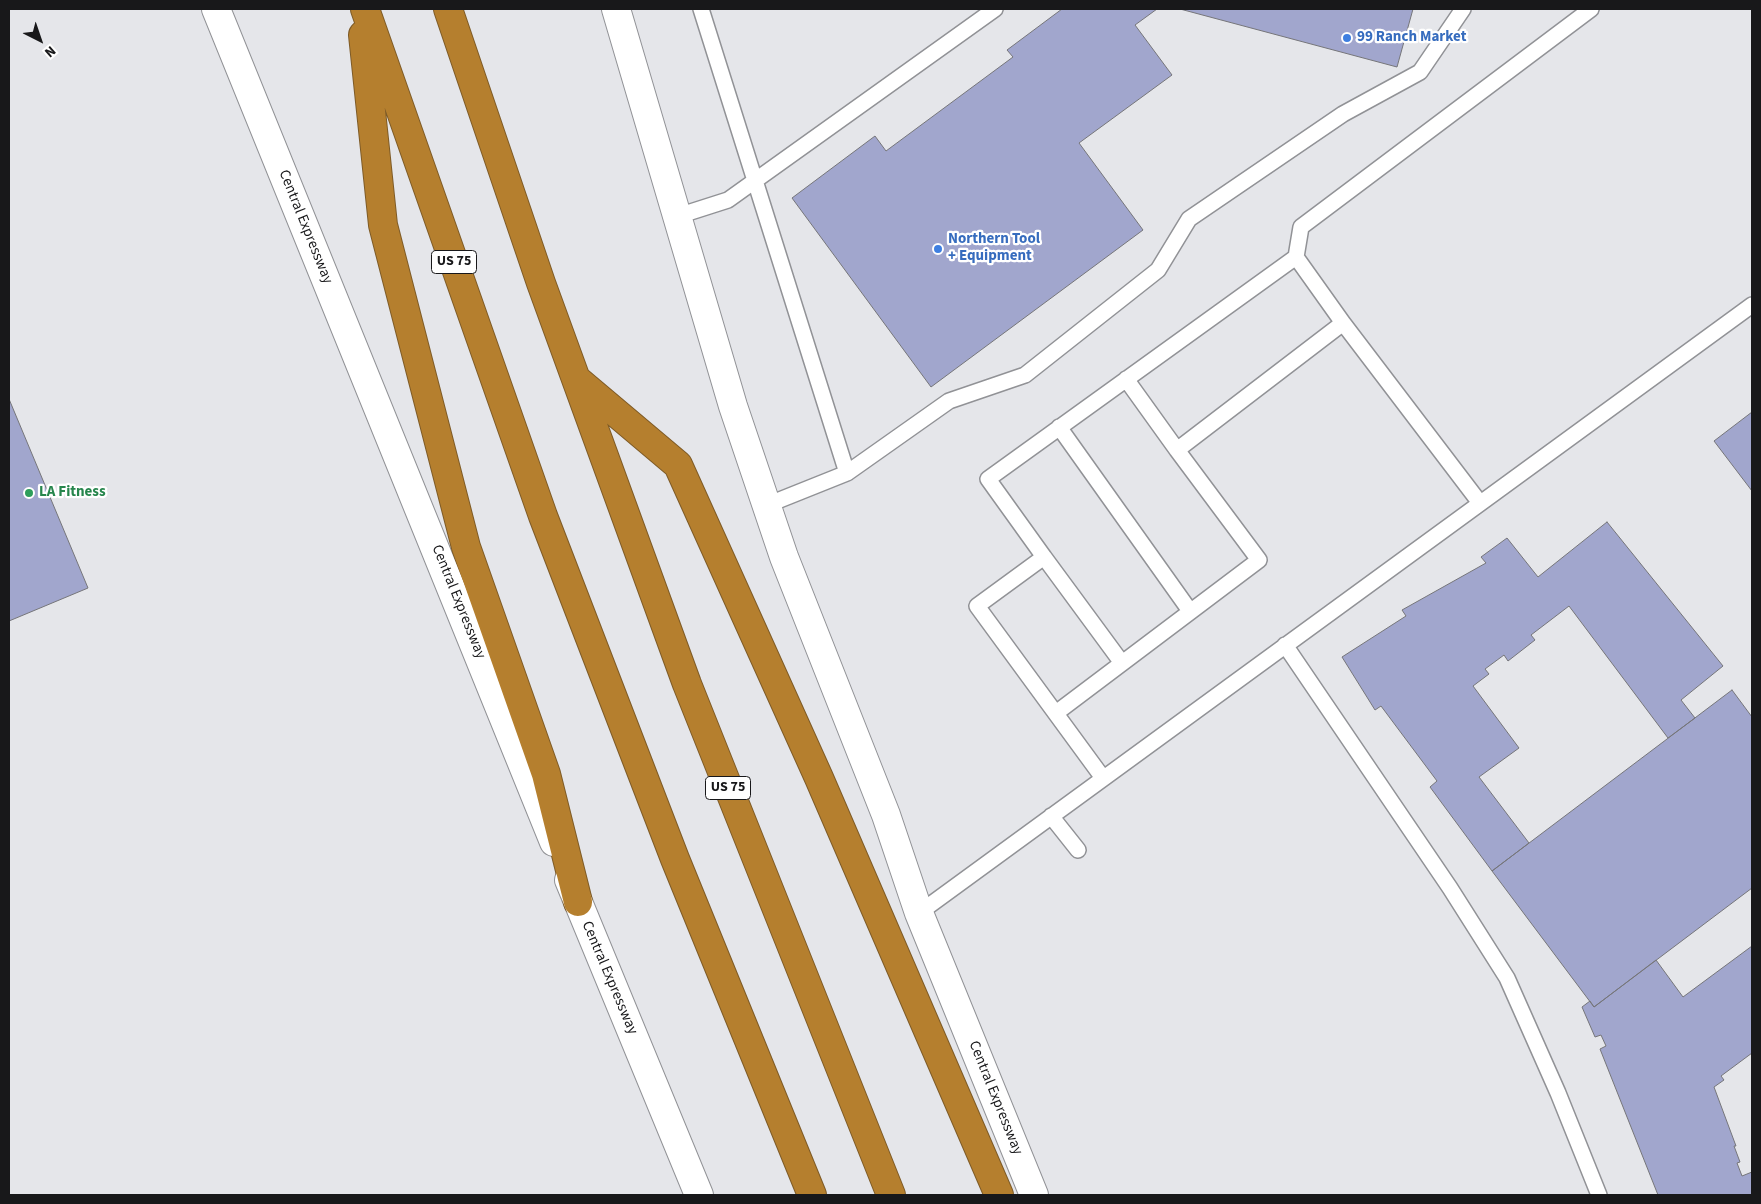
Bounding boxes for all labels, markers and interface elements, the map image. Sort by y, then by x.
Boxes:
north arrow [15,15,65,65]
place label: 99 Ranch Market [1357,29,1466,47]
marker: 99 Ranch Market [1341,32,1353,44]
text: N [40,41,60,62]
street label: Central Expressway [274,167,336,287]
place label: Northern Tool + Equipment [948,231,1040,266]
marker: Northern Tool + Equipment [932,243,944,255]
road number: US 75 [432,250,476,274]
place label: LA Fitness [39,484,106,502]
marker: LA Fitness [23,487,35,499]
street label: Central Expressway [427,542,489,662]
road number: US 75 [706,776,750,800]
street label: Central Expressway [577,919,641,1037]
street label: Central Expressway [964,1038,1026,1158]

